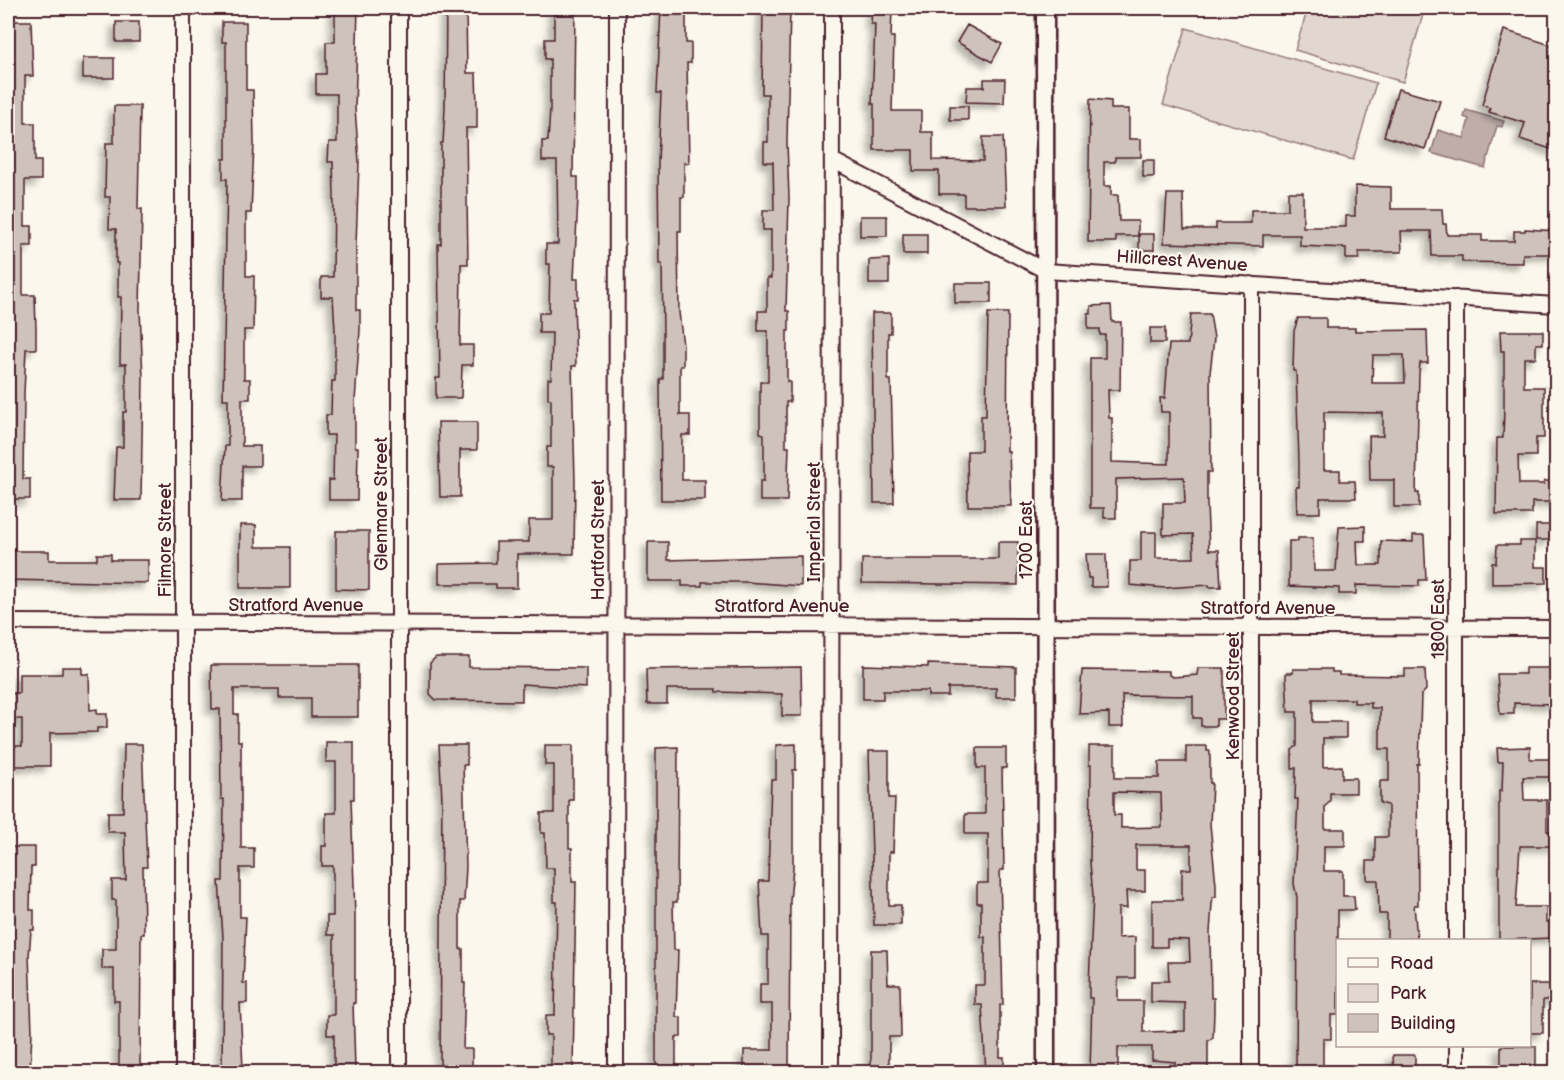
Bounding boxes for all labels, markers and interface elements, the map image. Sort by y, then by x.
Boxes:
street label: Hillcrest Avenue [1116,246,1249,276]
street label: Glenmare Street [371,437,392,571]
street label: Imperial Street [804,461,825,582]
street label: Hartford Street [588,479,609,601]
street label: Filmore Street [155,482,176,597]
street label: 1700 East [1016,500,1037,579]
street label: 1800 East [1428,579,1449,659]
street label: Stratford Avenue [228,595,364,616]
street label: Stratford Avenue [714,596,850,617]
street label: Stratford Avenue [1200,598,1336,619]
street label: Kenwood Street [1223,631,1244,760]
legend [1336,939,1531,1047]
text: Road [1390,953,1434,974]
text: Park [1390,983,1426,1004]
text: Building [1390,1013,1456,1034]

